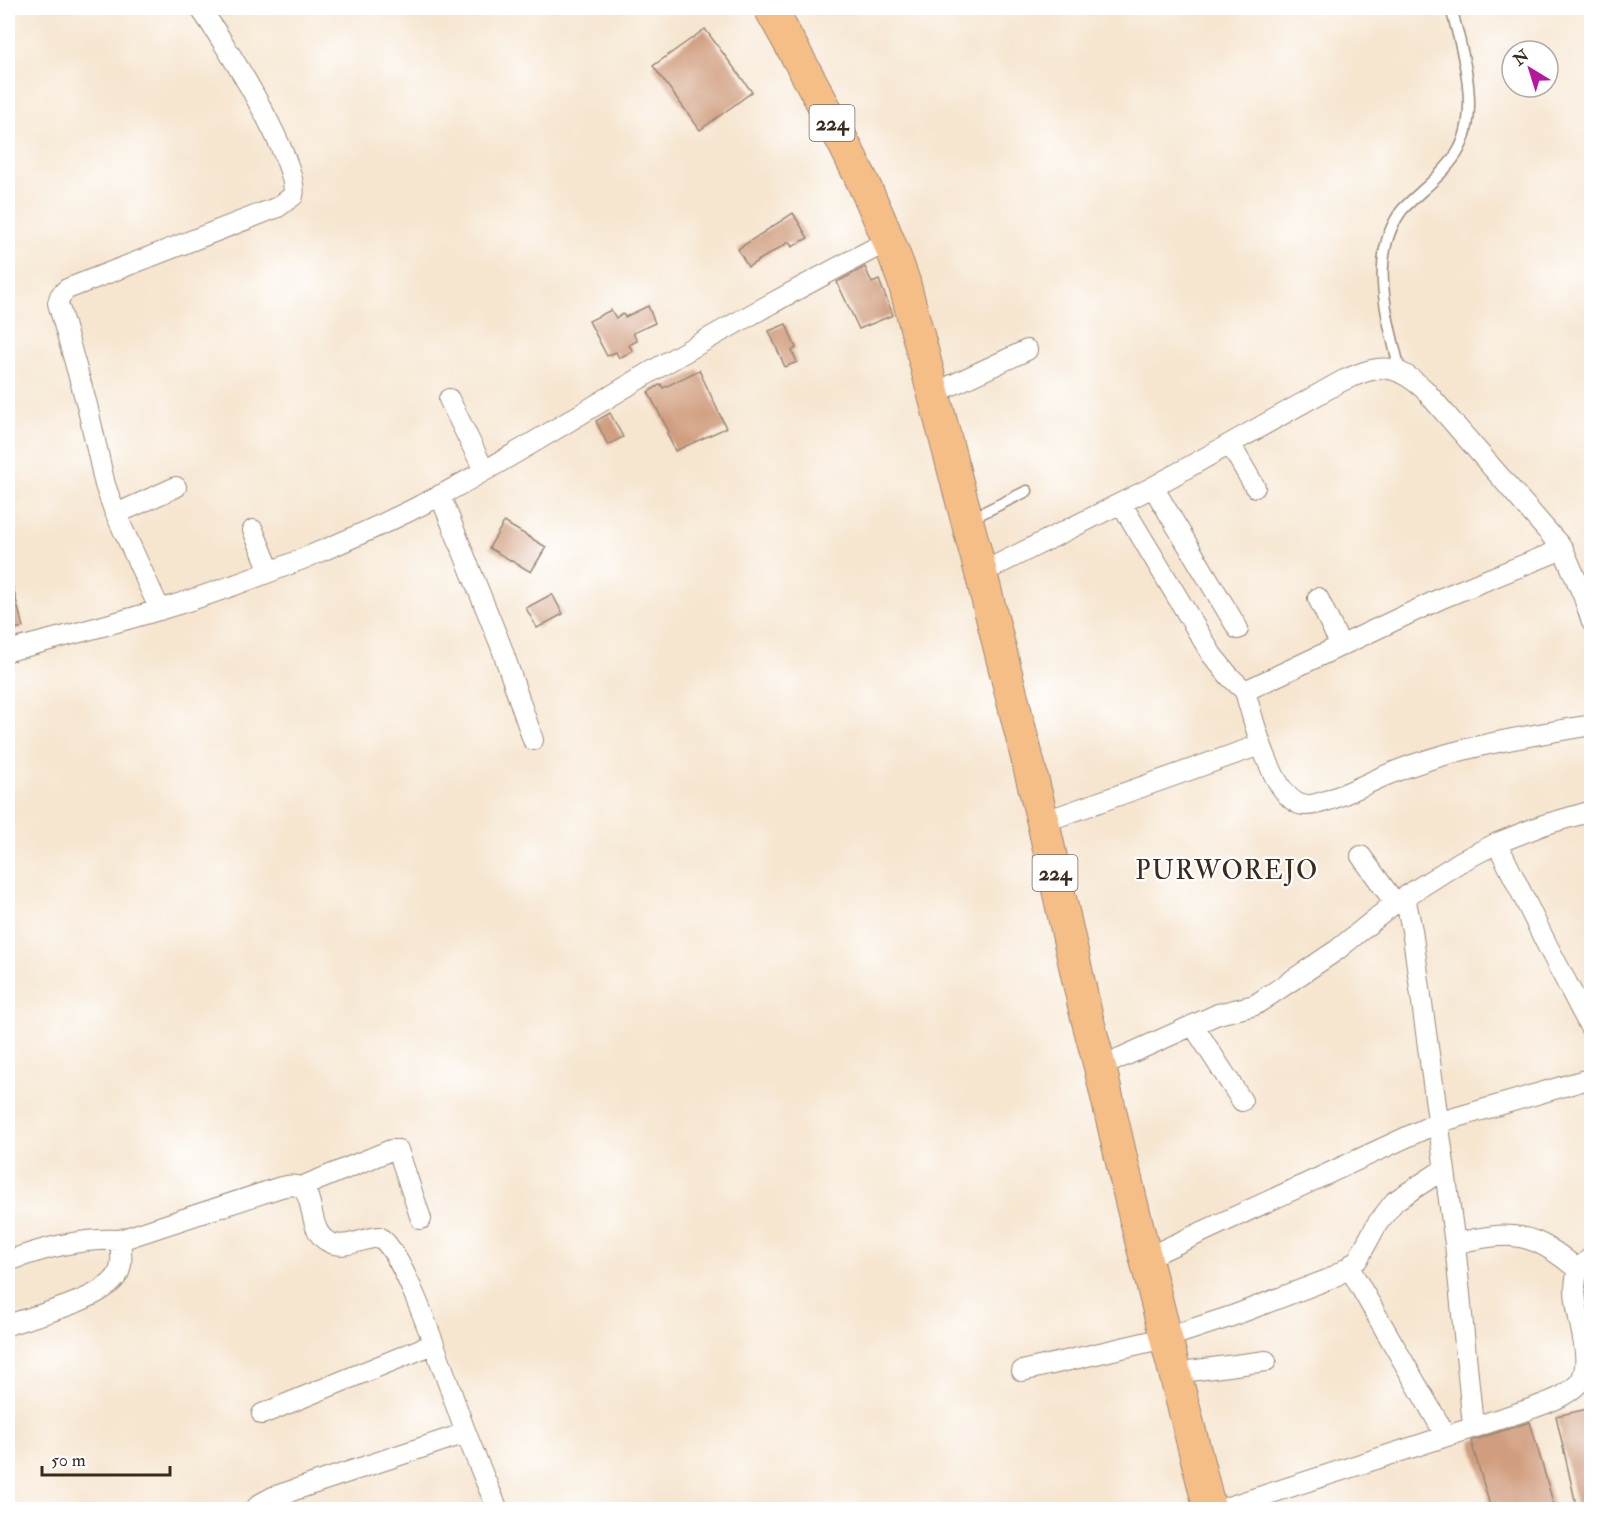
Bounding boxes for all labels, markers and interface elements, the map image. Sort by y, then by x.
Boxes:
north arrow [1500,39,1560,99]
text: N [1509,45,1534,71]
road number: 224 [810,105,854,141]
road number: 224 [1032,855,1078,891]
district label: PURWOREJO [1135,855,1319,887]
scale bar [42,1439,170,1477]
text: 50 m [51,1449,86,1472]

